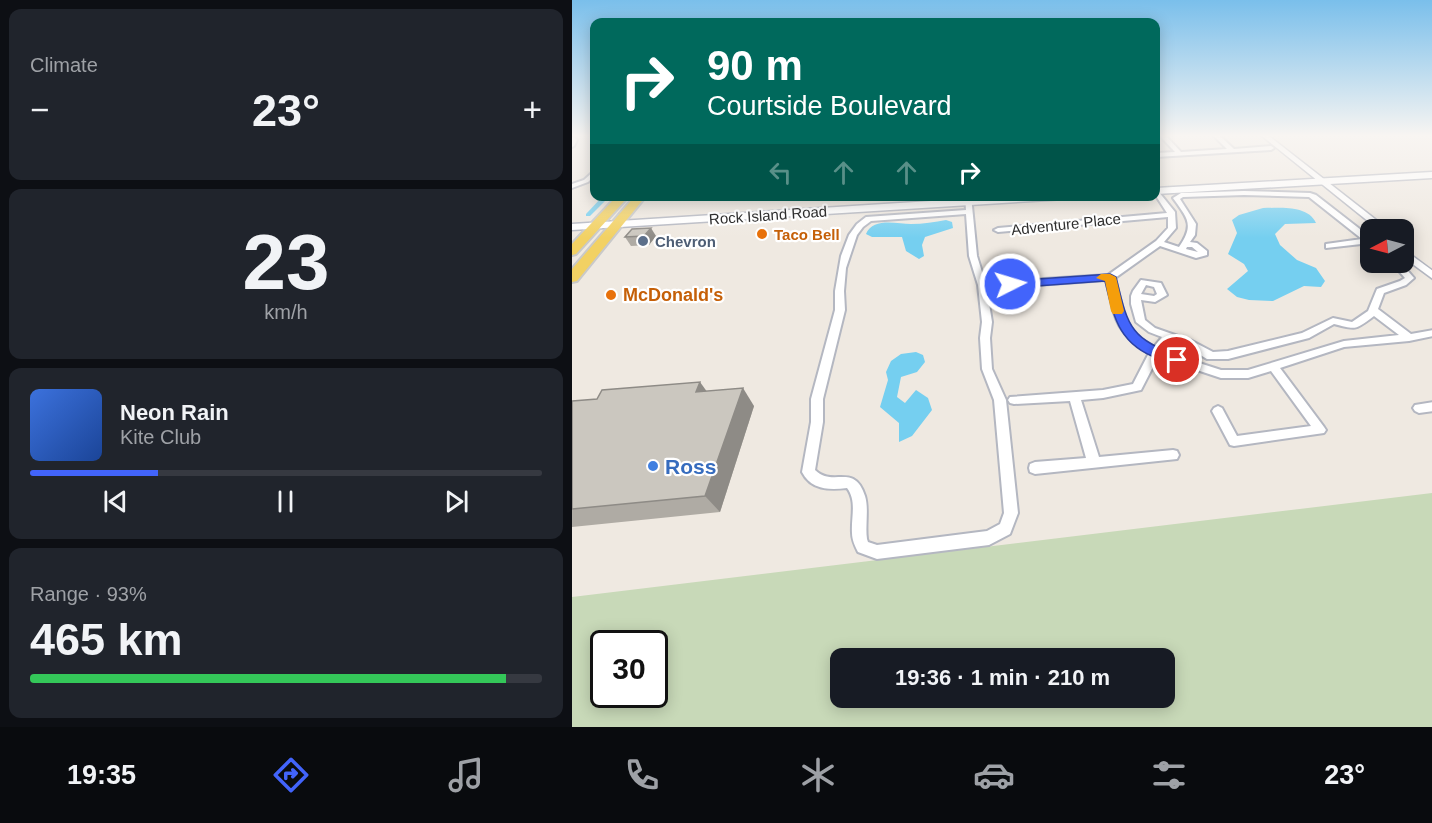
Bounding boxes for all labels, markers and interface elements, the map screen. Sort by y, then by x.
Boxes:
icon: right [608,42,686,120]
text: 90 m [707,42,803,89]
text: Climate [30,54,98,76]
text: 23° [252,85,320,136]
text: − [30,91,49,128]
text: + [523,91,542,128]
text: Courtside Boulevard [707,91,952,121]
icon: left [764,156,797,189]
icon: ahead [827,156,860,189]
icon: ahead [890,156,923,189]
icon: right [953,156,986,189]
street label: Rock Island Road [708,202,828,228]
street label: Adventure Place [1010,210,1122,238]
text: 23 [243,218,329,306]
north arrow [1360,219,1414,273]
map controls [1360,219,1414,273]
place label: Taco Bell [774,226,840,243]
marker: Taco Bell [755,227,769,241]
place label: Chevron [655,233,716,250]
marker: Chevron [636,234,650,248]
position arrow [978,252,1042,316]
place label: McDonald's [623,285,723,305]
marker: McDonald's [604,288,618,302]
text: km/h [264,301,308,323]
pin [1151,334,1202,385]
icon: arrive [1160,343,1193,376]
text: Neon Rain [120,400,229,425]
text: Kite Club [120,426,201,448]
place label: Ross [665,455,716,478]
marker: Ross [646,459,660,473]
icon: previous [99,485,132,518]
icon: pause [269,485,302,518]
icon: next [440,485,473,518]
text: Range · 93% [30,583,147,605]
text: 465 km [30,614,183,665]
speed limit sign: 30 [590,630,668,708]
text: 19:36 · 1 min · 210 m [895,665,1110,690]
icon: directions [270,754,312,796]
icon: music [445,754,487,796]
icon: phone [621,754,663,796]
icon: climate [797,754,839,796]
icon: car [973,754,1015,796]
icon: filters [1148,754,1190,796]
text: 19:35 [67,760,136,790]
text: 23° [1324,760,1365,790]

